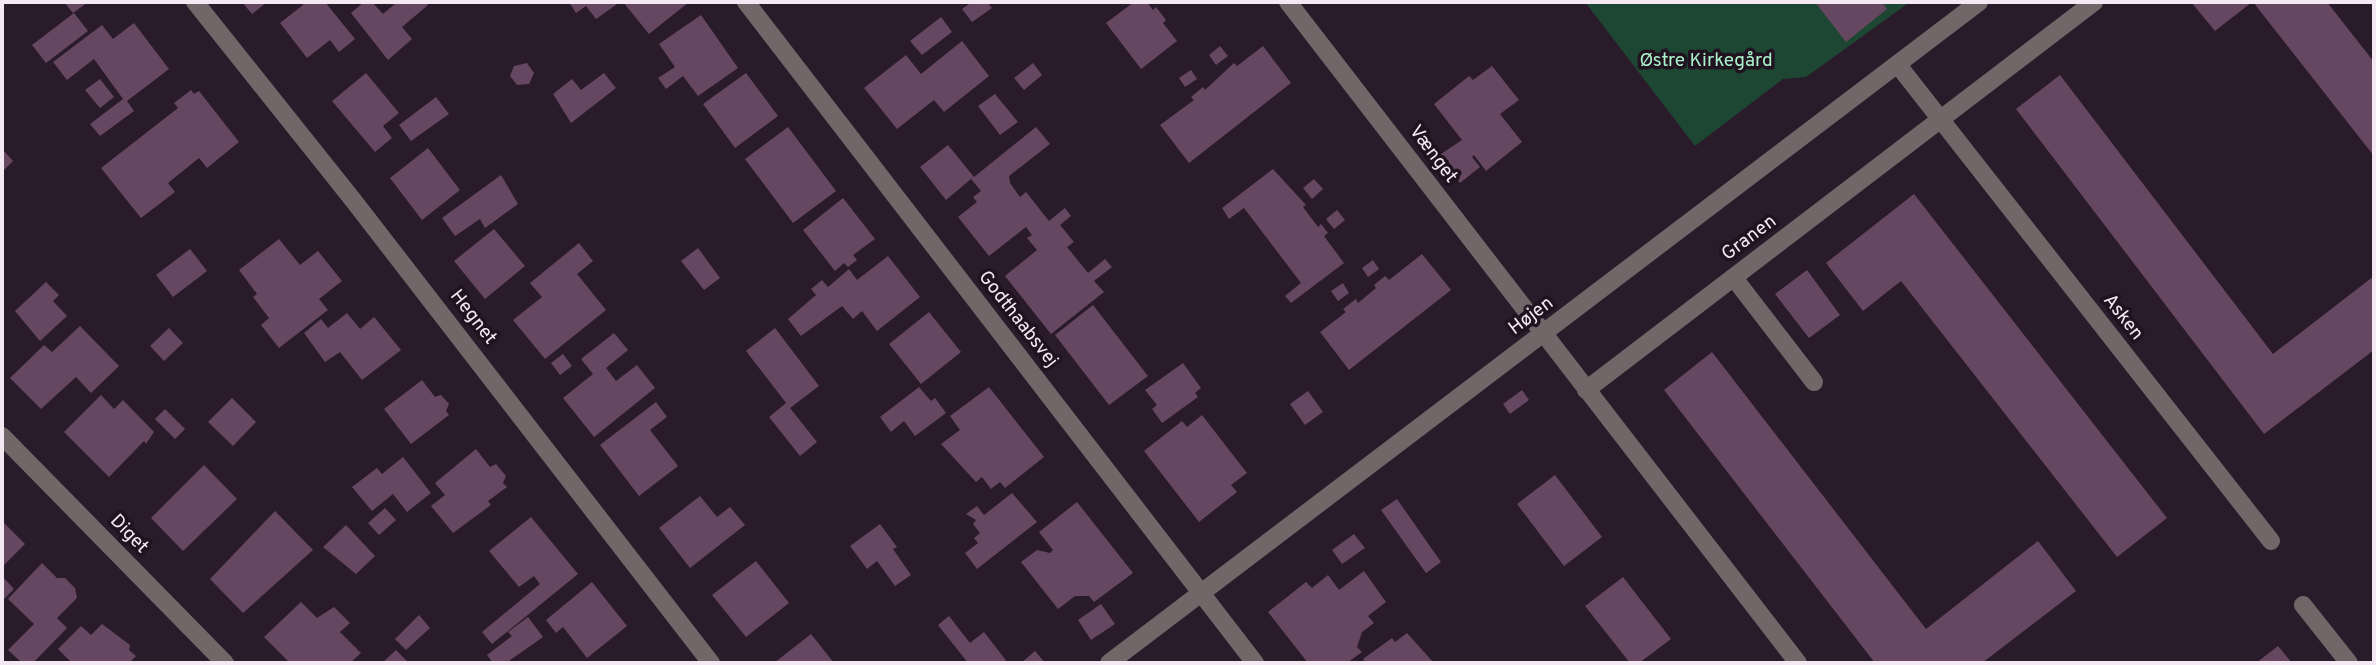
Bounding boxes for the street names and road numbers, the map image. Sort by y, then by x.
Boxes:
street label: Vænget [1403,122,1461,188]
street label: Granen [1718,211,1782,267]
street label: Godthaabsvej [972,267,1062,373]
street label: Hegnet [444,286,500,350]
street label: Asken [2097,290,2147,346]
street label: Højen [1505,293,1559,341]
street label: Diget [104,511,152,559]

